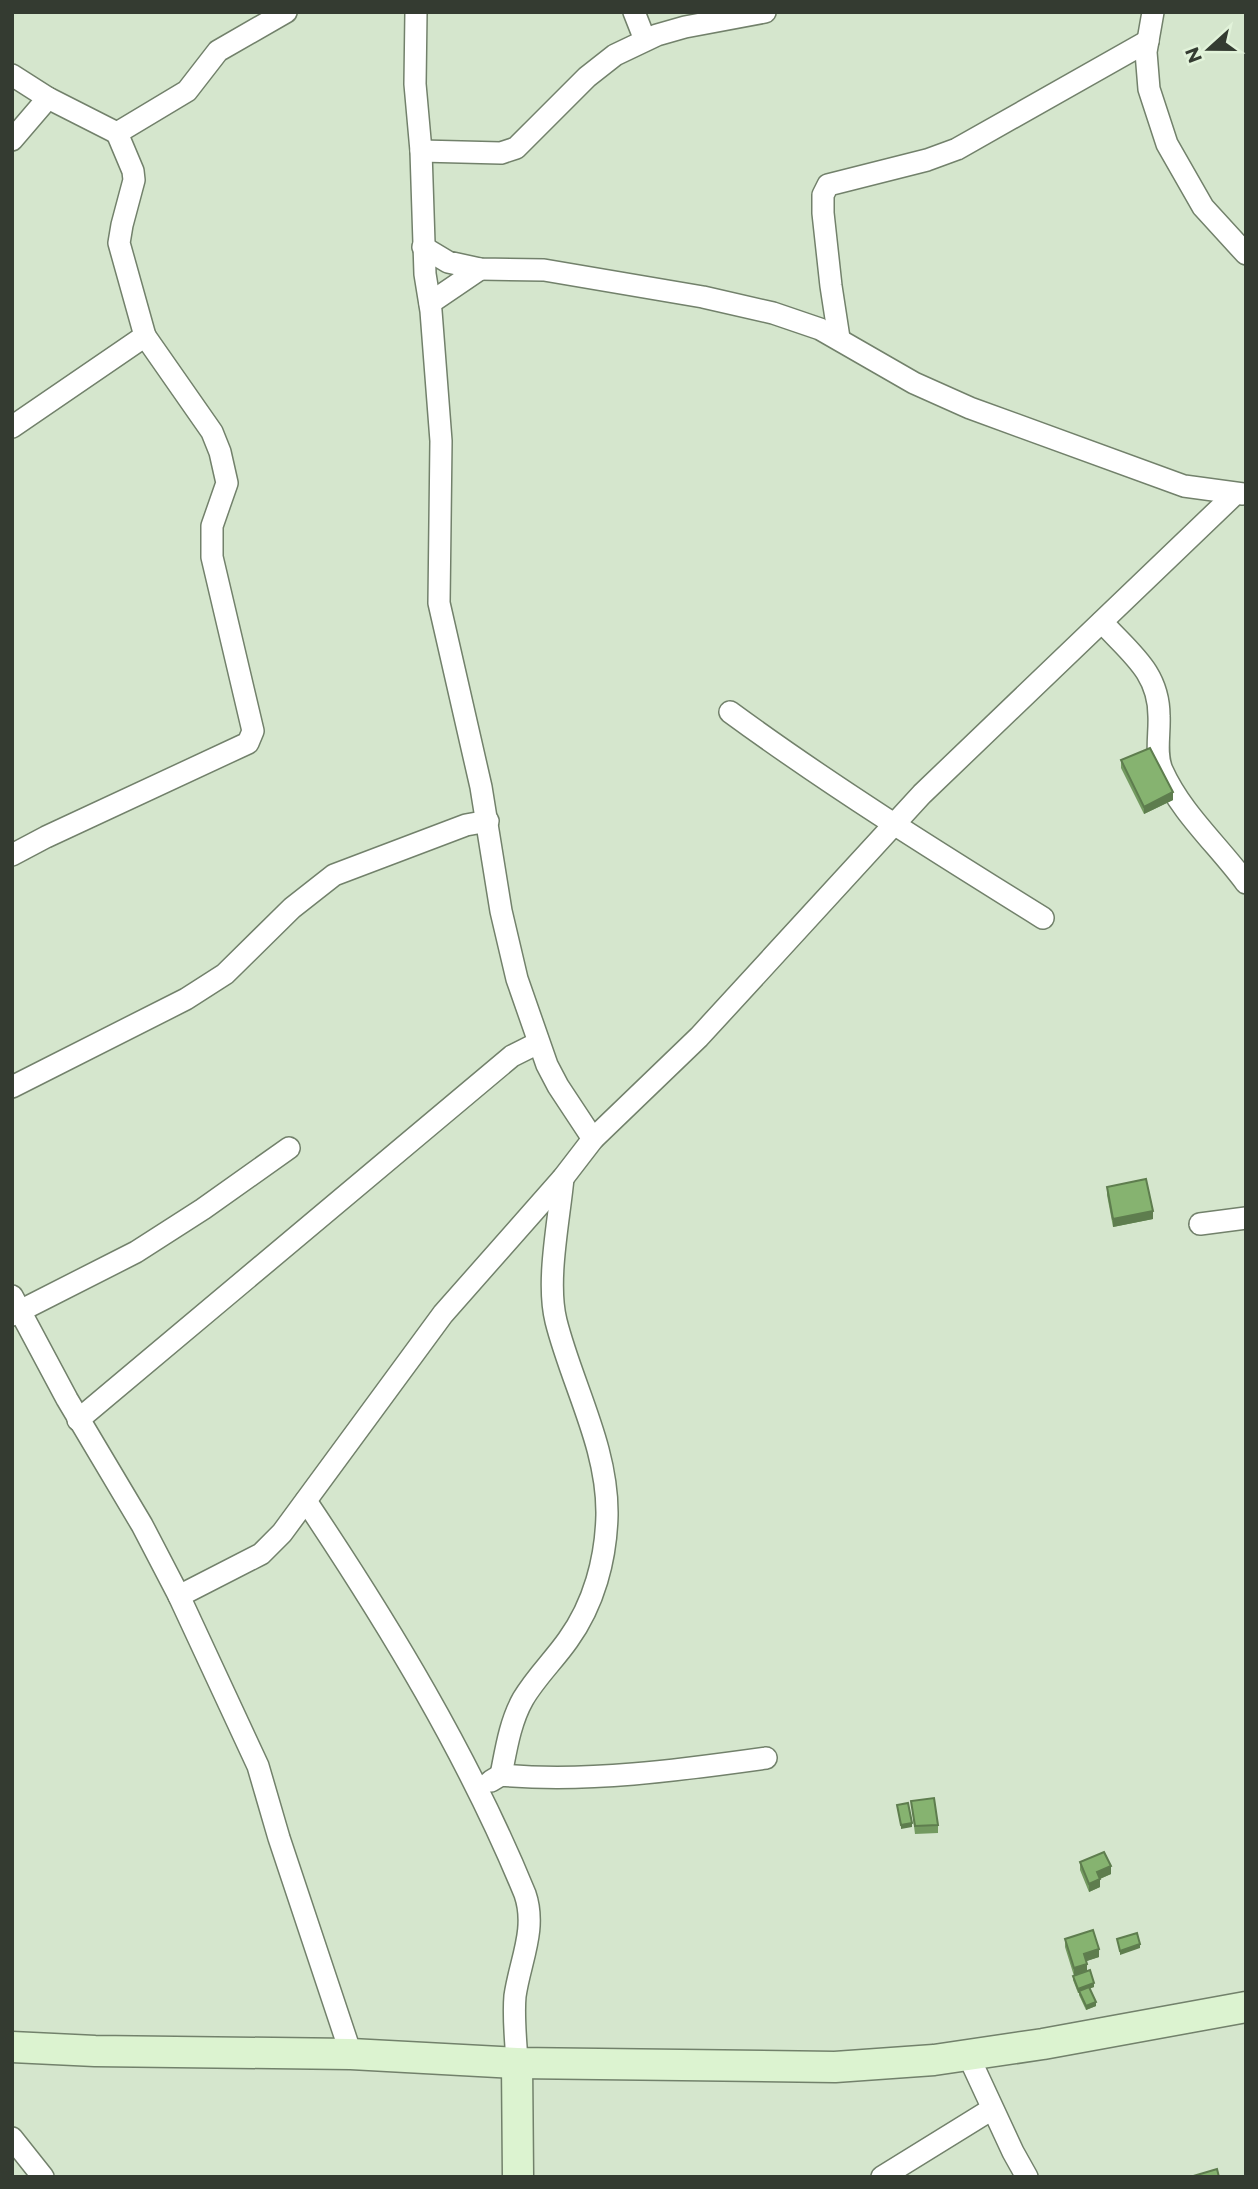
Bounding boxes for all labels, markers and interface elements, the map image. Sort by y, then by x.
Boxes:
north arrow [1174,14,1244,84]
text: N [1180,44,1207,66]

